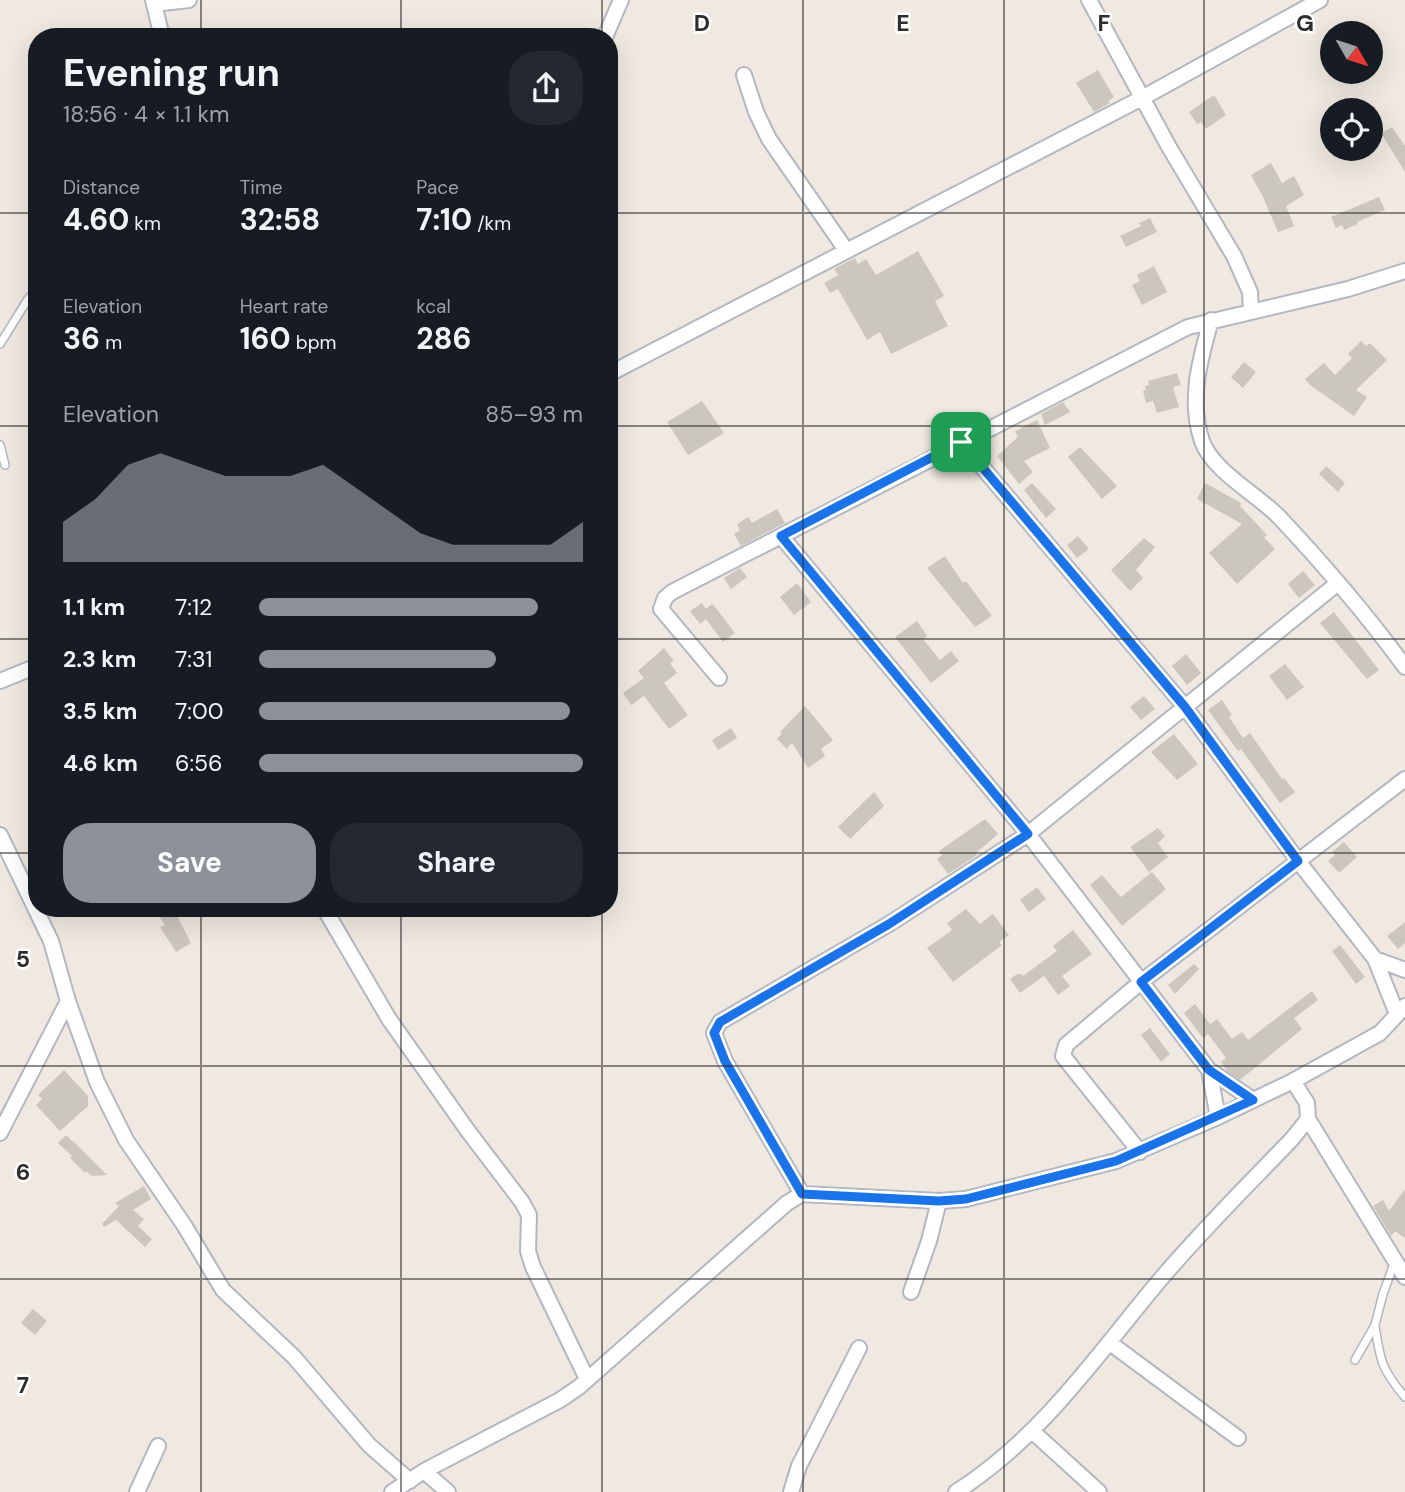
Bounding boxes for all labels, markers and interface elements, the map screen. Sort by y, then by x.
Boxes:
text: D [694,8,710,38]
text: E [896,8,910,38]
text: F [1098,8,1111,38]
text: G [1296,8,1314,38]
north arrow [1320,21,1382,84]
map controls [1320,21,1383,161]
text: Evening run [63,48,280,98]
button: share [509,51,583,125]
button: locate [1320,98,1383,161]
text: 18:56 · 4 × 1.1 km [63,99,230,129]
text: Distance [63,175,140,200]
text: Time [240,175,283,200]
text: Pace [416,175,459,200]
text: 4.60 [63,200,129,239]
text: 32:58 [240,200,320,239]
text: 7:10 [416,200,472,239]
text: km [129,211,161,236]
text: /km [472,211,511,236]
text: Elevation [63,294,142,319]
text: Heart rate [240,294,328,319]
text: kcal [416,294,451,319]
text: 36 [63,319,100,358]
text: 160 [240,319,291,358]
text: 286 [416,319,471,358]
text: m [100,330,122,355]
text: bpm [291,330,337,355]
text: Elevation [63,399,159,429]
text: 85–93 m [485,399,583,429]
pin [931,412,991,472]
icon: arrive [942,423,980,461]
text: 1.1 km [63,592,125,622]
text: 7:12 [175,592,212,622]
text: 2.3 km [63,644,136,674]
text: 7:31 [175,644,212,674]
text: 3.5 km [63,696,137,726]
text: 7:00 [175,696,223,726]
text: 4.6 km [63,748,138,778]
text: 6:56 [175,748,223,778]
button: Save [63,823,316,903]
button: Share [330,823,583,903]
text: 5 [16,944,30,974]
text: 6 [16,1157,30,1187]
text: 7 [17,1370,29,1400]

